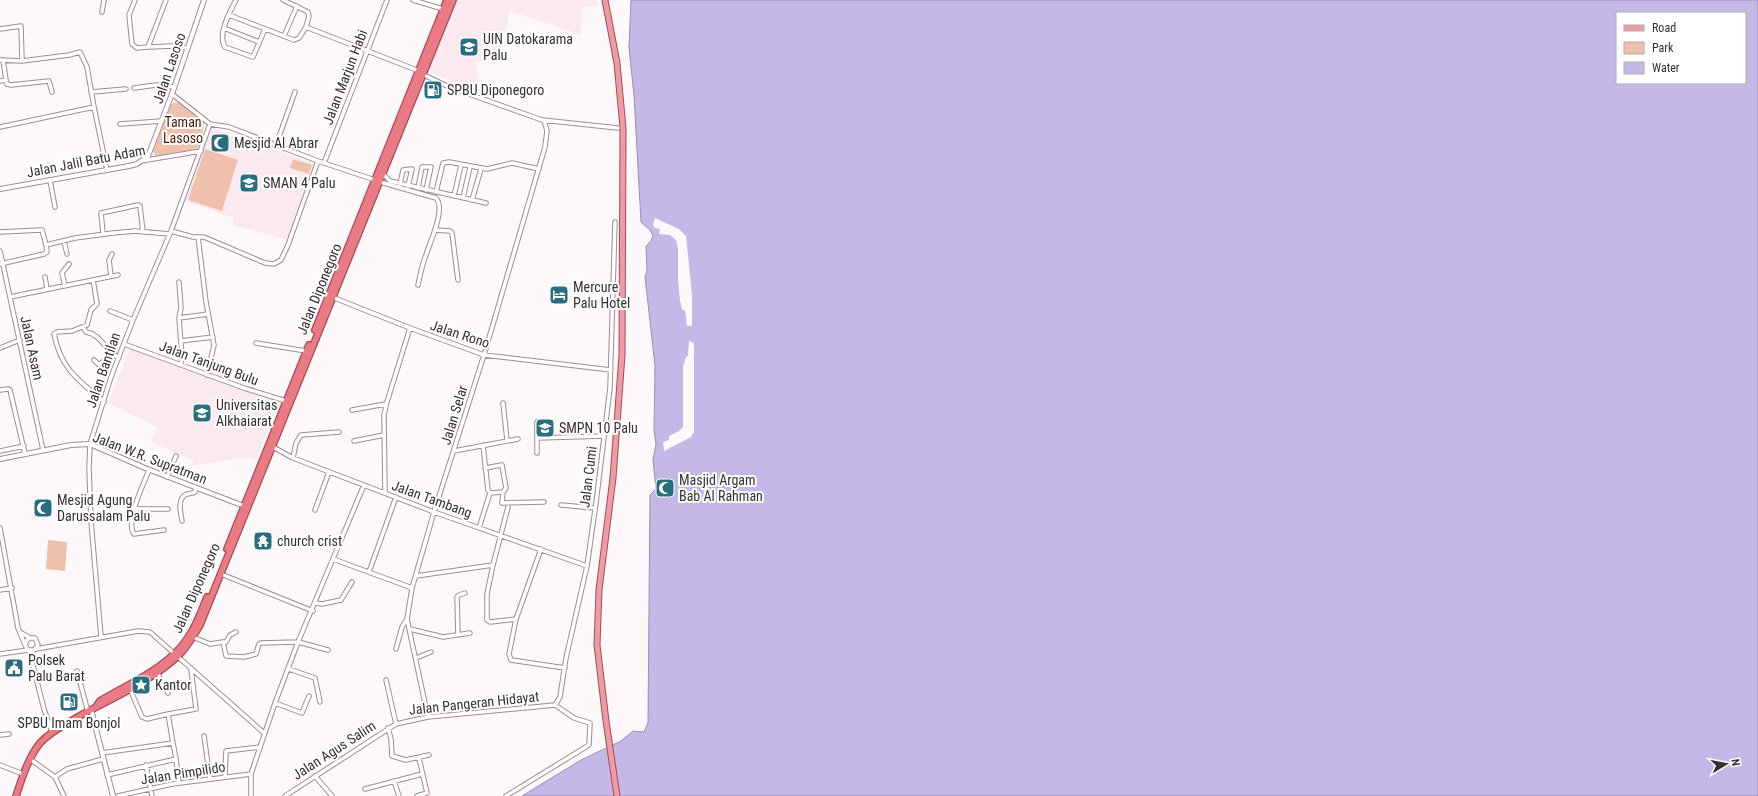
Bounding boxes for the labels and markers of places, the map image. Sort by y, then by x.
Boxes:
place label: UIN Datokarama Palu [483,31,573,63]
school or university icon: UIN Datokarama Palu [458,36,480,58]
fuel station icon: SPBU Diponegoro [422,79,444,101]
place label: SPBU Diponegoro [447,82,544,98]
mosque icon: Mesjid Al Abrar [209,132,231,154]
place label: Mesjid Al Abrar [234,135,318,151]
school or university icon: SMAN 4 Palu [238,172,260,194]
place label: SMAN 4 Palu [263,175,335,191]
place label: Mercure Palu Hotel [573,279,630,311]
hotel icon: Mercure Palu Hotel [548,284,570,306]
place label: Universitas Alkhaiarat [216,397,277,429]
school or university icon: Universitas Alkhaiarat [191,402,213,424]
school or university icon: SMPN 10 Palu [534,417,556,439]
place label: SMPN 10 Palu [559,420,638,436]
place label: Masjid Argam Bab Al Rahman [679,472,763,504]
mosque icon: Masjid Argam Bab Al Rahman [654,477,676,499]
place label: Mesjid Agung Darussalam Palu [57,492,150,524]
mosque icon: Mesjid Agung Darussalam Palu [32,497,54,519]
temple icon: church crist [252,530,274,552]
place label: church crist [277,533,342,549]
place label: Polsek Palu Barat [28,652,85,684]
public building icon: Polsek Palu Barat [3,657,25,679]
place icon: Kantor [130,674,152,696]
place label: Kantor [155,677,191,693]
fuel station icon: SPBU Imam Bonjol [58,691,80,713]
place label: SPBU Imam Bonjol [17,715,121,731]

